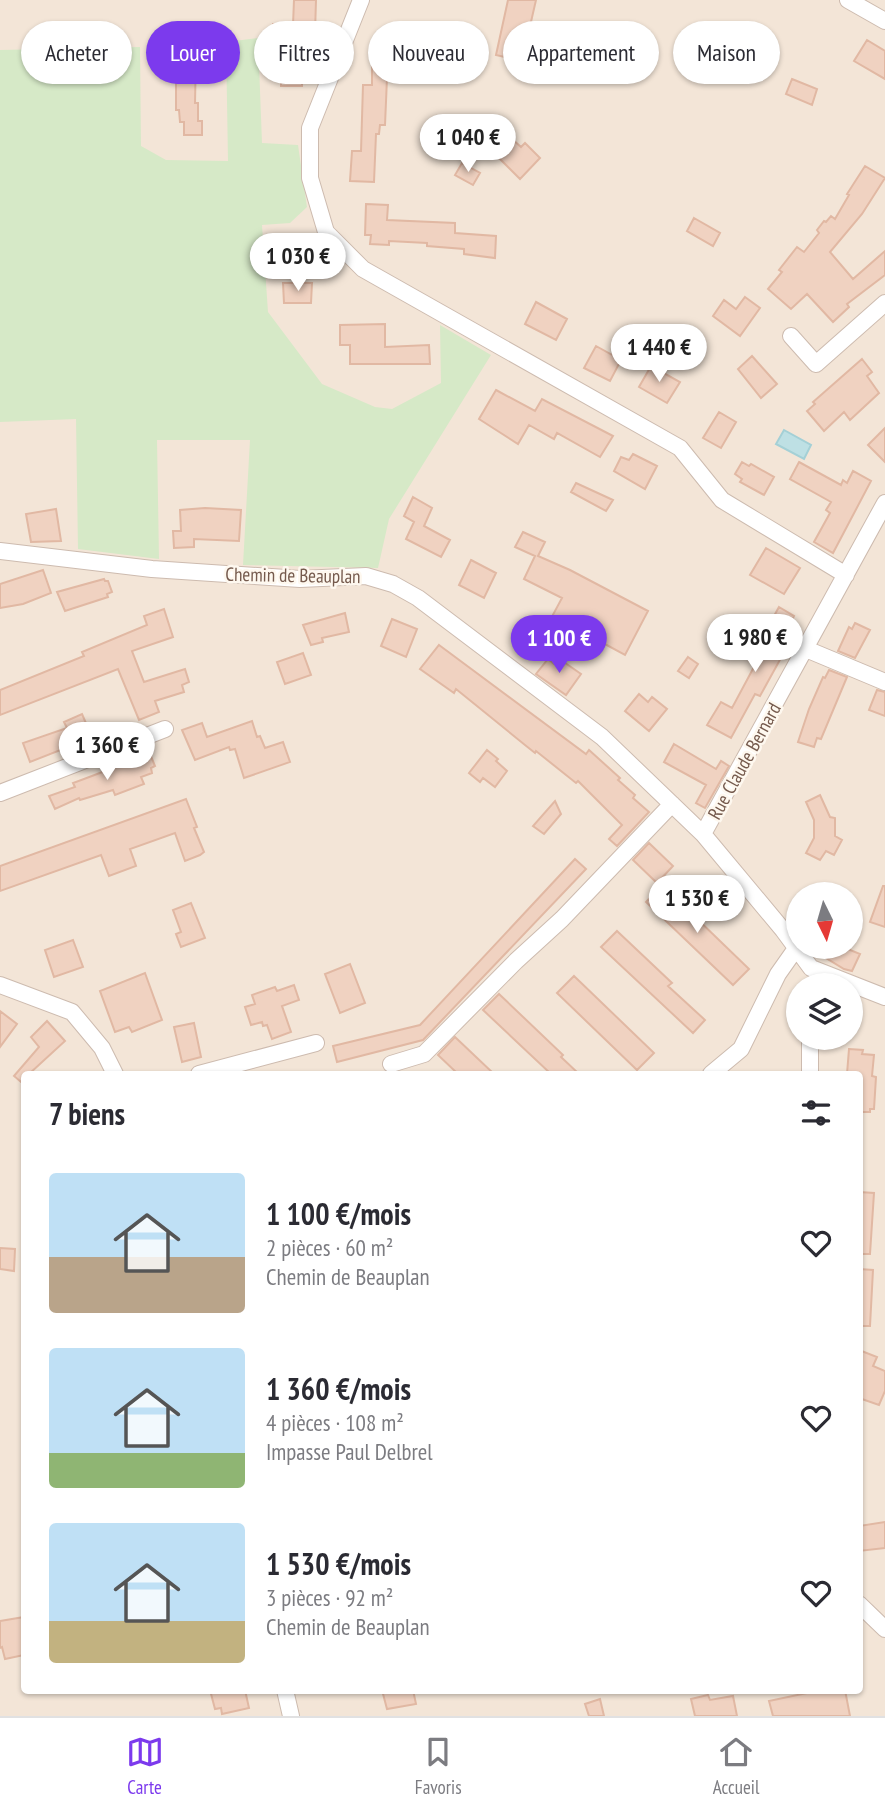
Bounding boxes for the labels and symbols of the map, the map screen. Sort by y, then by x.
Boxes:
pin: 1 040 € [403,114,533,174]
pin: 1 030 € [233,233,363,293]
pin: 1 440 € [594,324,724,384]
street label: Chemin de Beauplan [225,562,361,588]
pin: 1 980 € [690,614,820,674]
pin: 1 100 € [494,616,624,675]
street label: Rue Claude Bernard [702,698,786,824]
pin: 1 360 € [42,722,172,782]
pin: 1 530 € [632,876,762,935]
north arrow [786,882,863,959]

